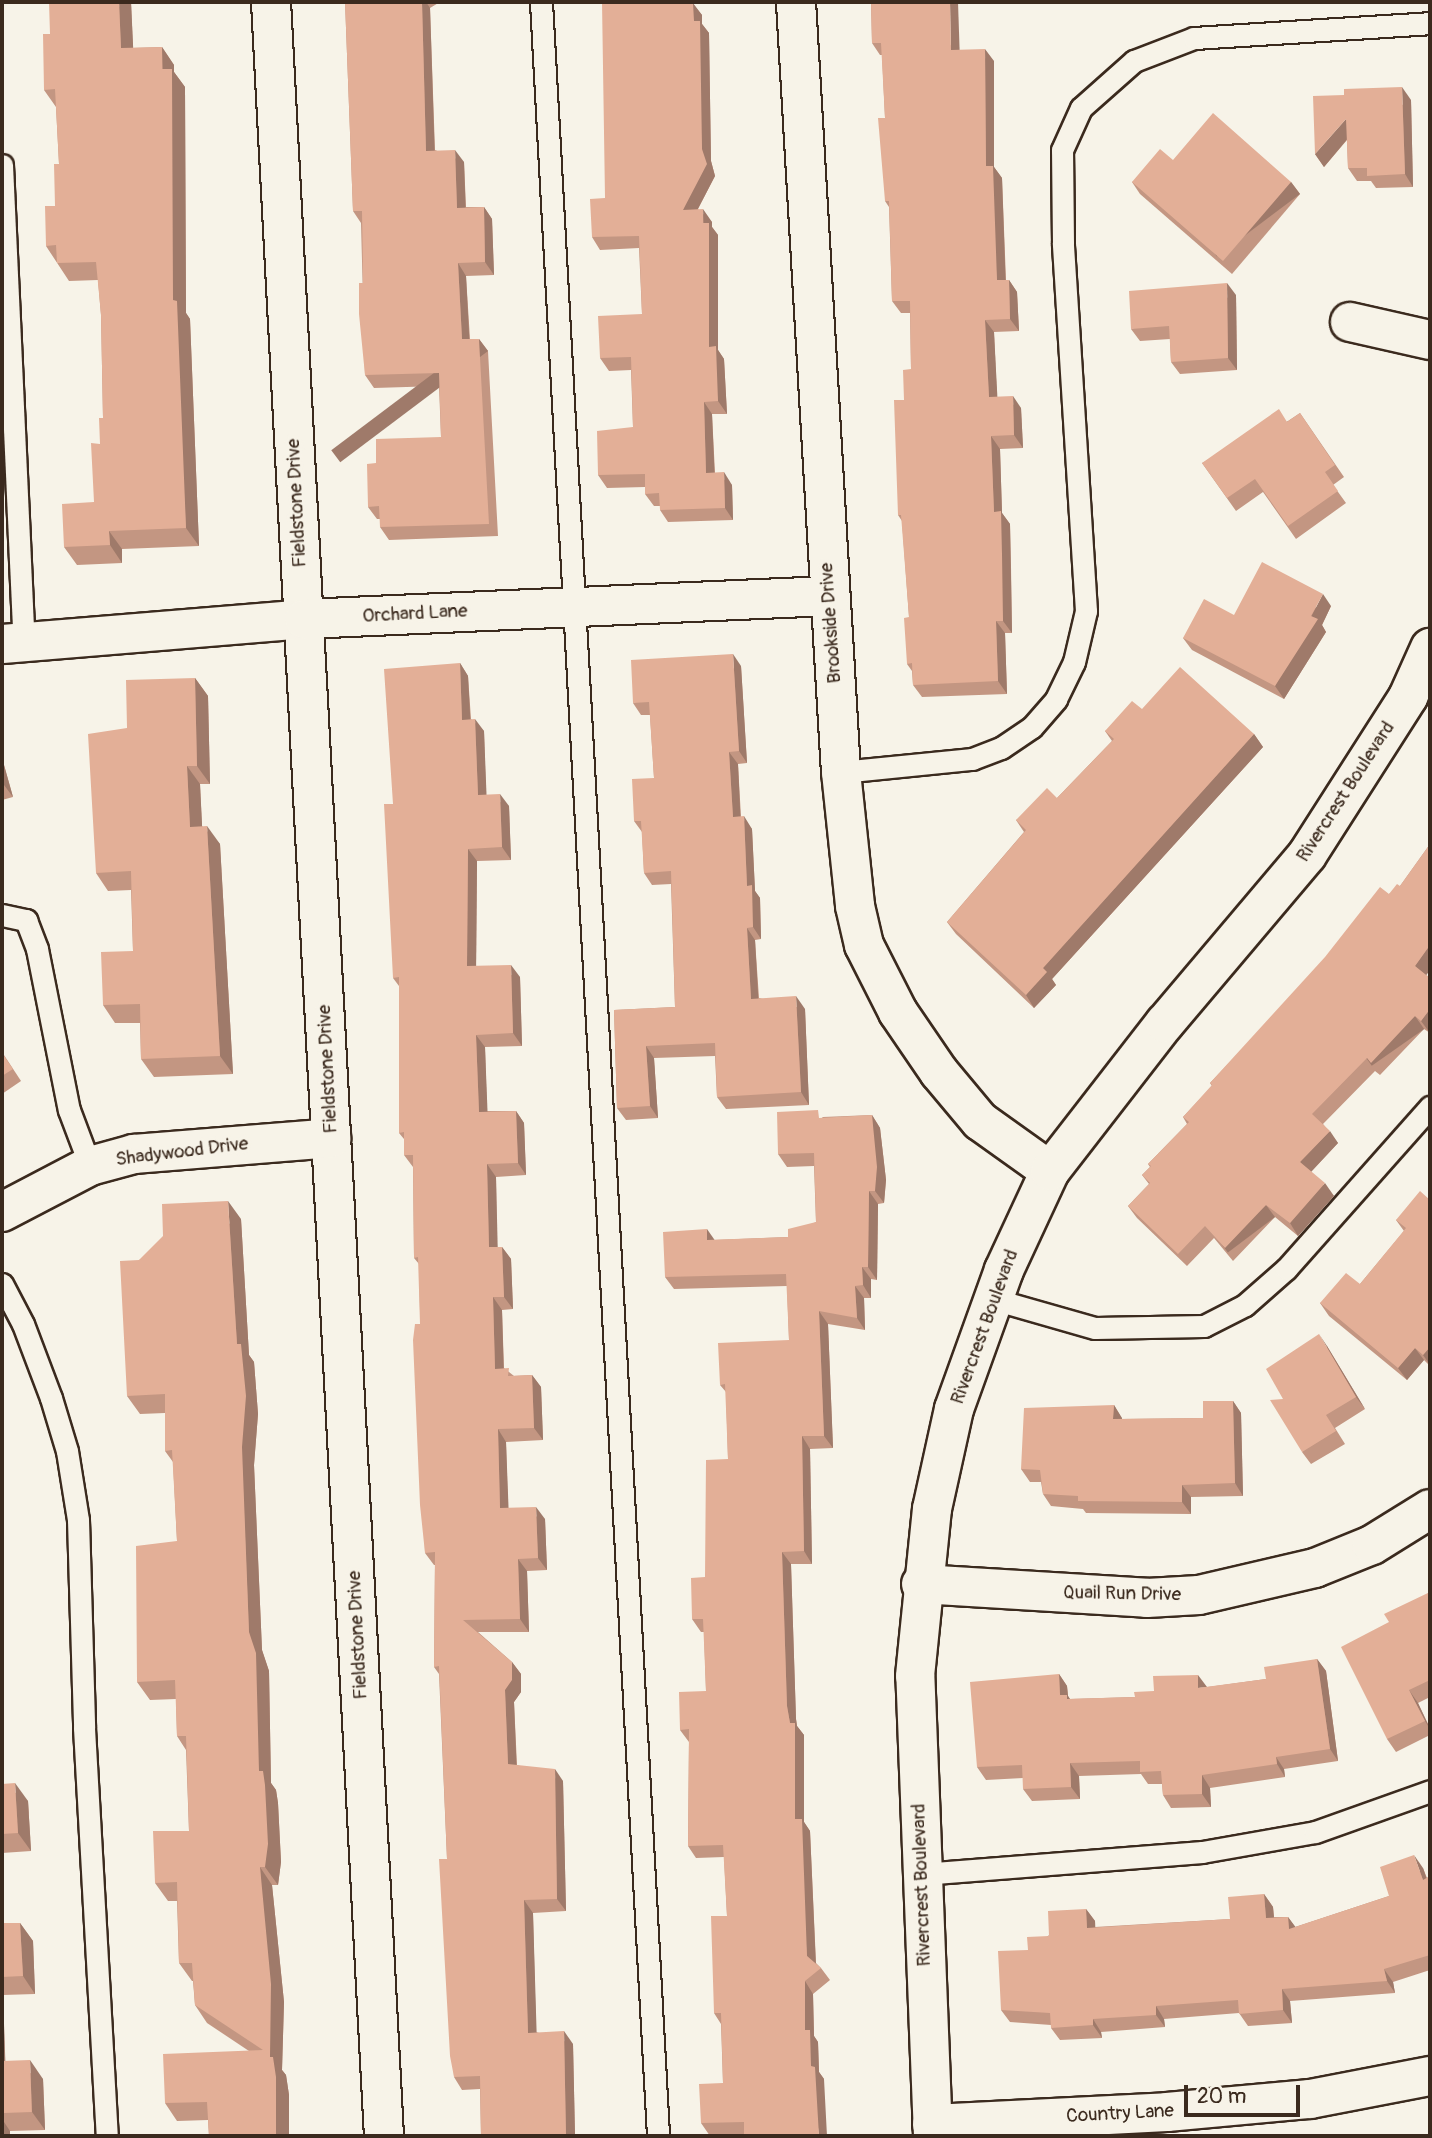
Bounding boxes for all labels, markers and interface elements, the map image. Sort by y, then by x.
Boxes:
street label: Fieldstone Drive [282,438,312,568]
street label: Brookside Drive [815,562,847,684]
street label: Orchard Lane [362,600,468,628]
street label: Rivercrest Boulevard [1292,718,1400,866]
street label: Fieldstone Drive [313,1004,343,1134]
street label: Shadywood Drive [114,1133,250,1171]
street label: Rivercrest Boulevard [946,1247,1024,1407]
street label: Fieldstone Drive [343,1570,373,1700]
street label: Quail Run Drive [1063,1582,1181,1606]
street label: Rivercrest Boulevard [908,1803,936,1967]
scale bar [1187,2072,1302,2116]
text: 20 m [1197,2083,1246,2110]
street label: Country Lane [1066,2100,1174,2128]

